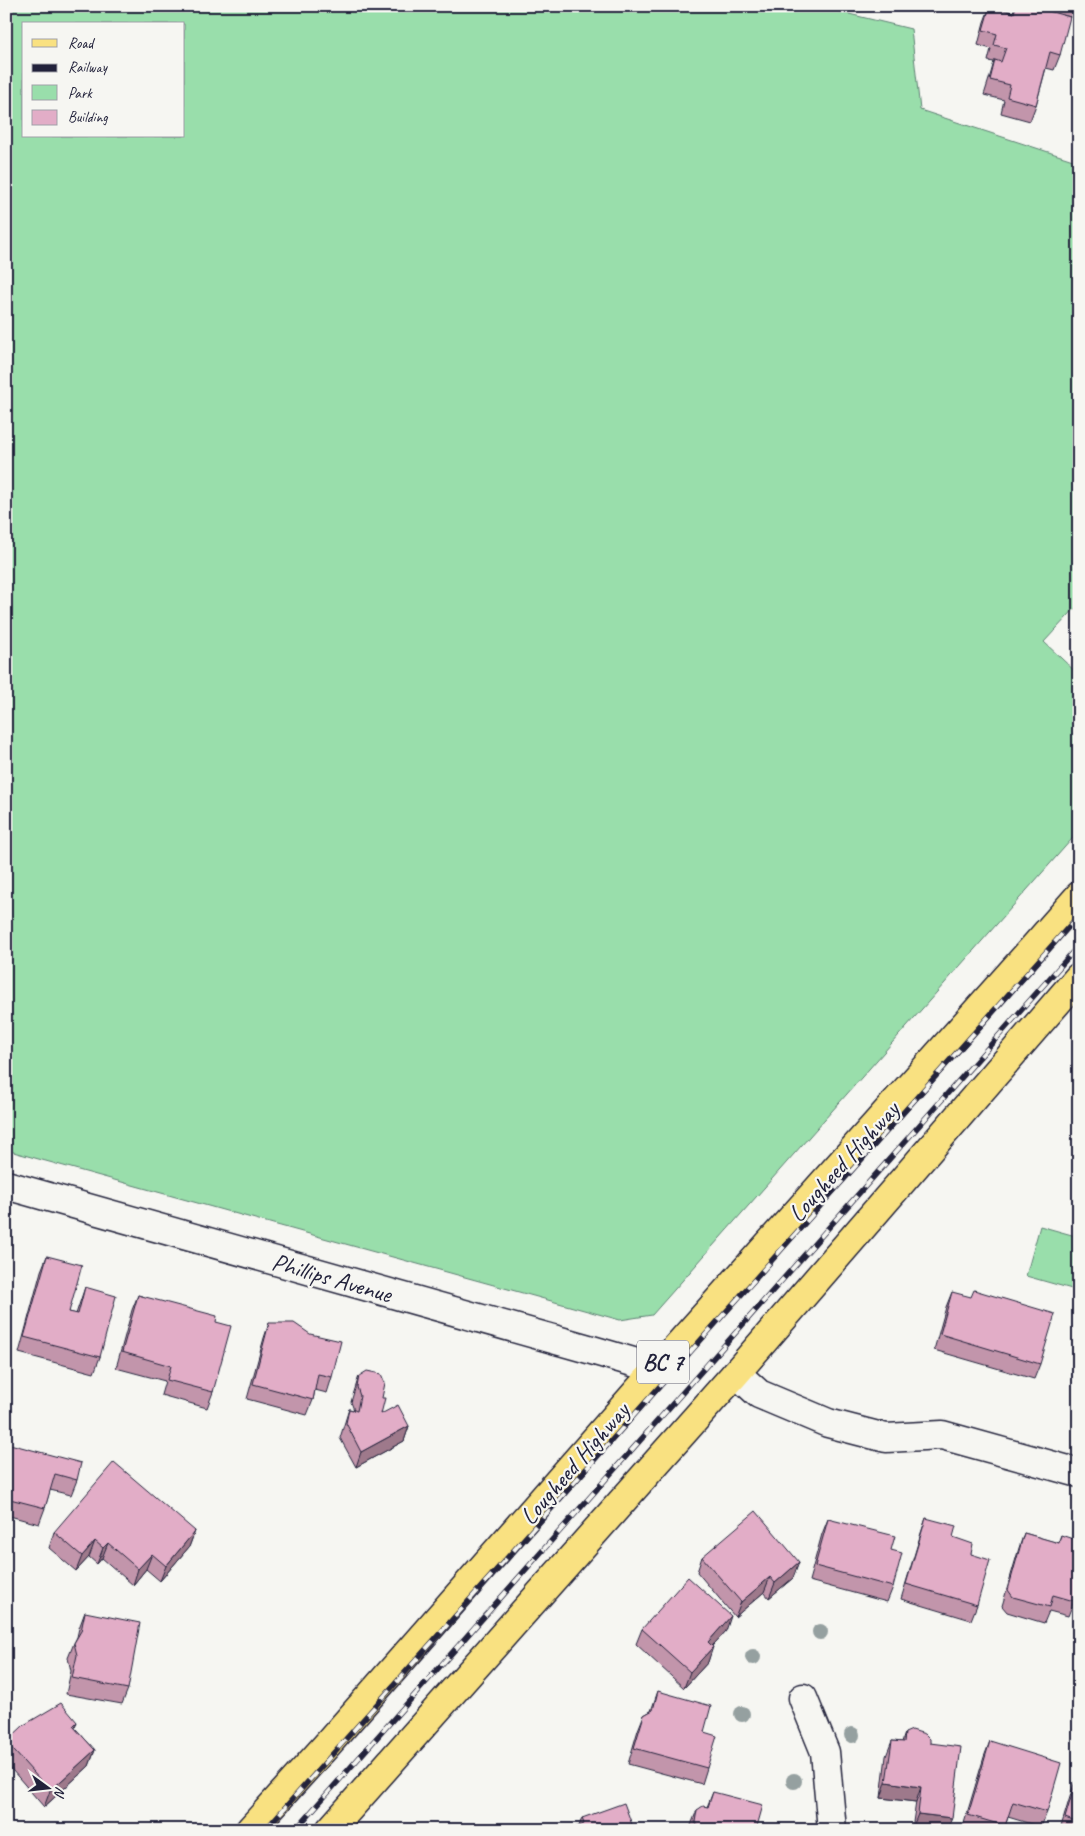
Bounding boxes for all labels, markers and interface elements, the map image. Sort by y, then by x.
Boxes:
legend [22,22,185,138]
text: Road [68,34,95,53]
text: Railway [68,58,109,77]
text: Park [68,84,93,103]
text: Building [68,108,108,127]
street label: Lougheed Highway [781,1093,908,1229]
street label: Phillips Avenue [268,1246,397,1311]
road number: BC 7 [637,1340,689,1384]
street label: Lougheed Highway [513,1394,638,1531]
north arrow [22,1764,72,1814]
text: N [50,1785,69,1800]

